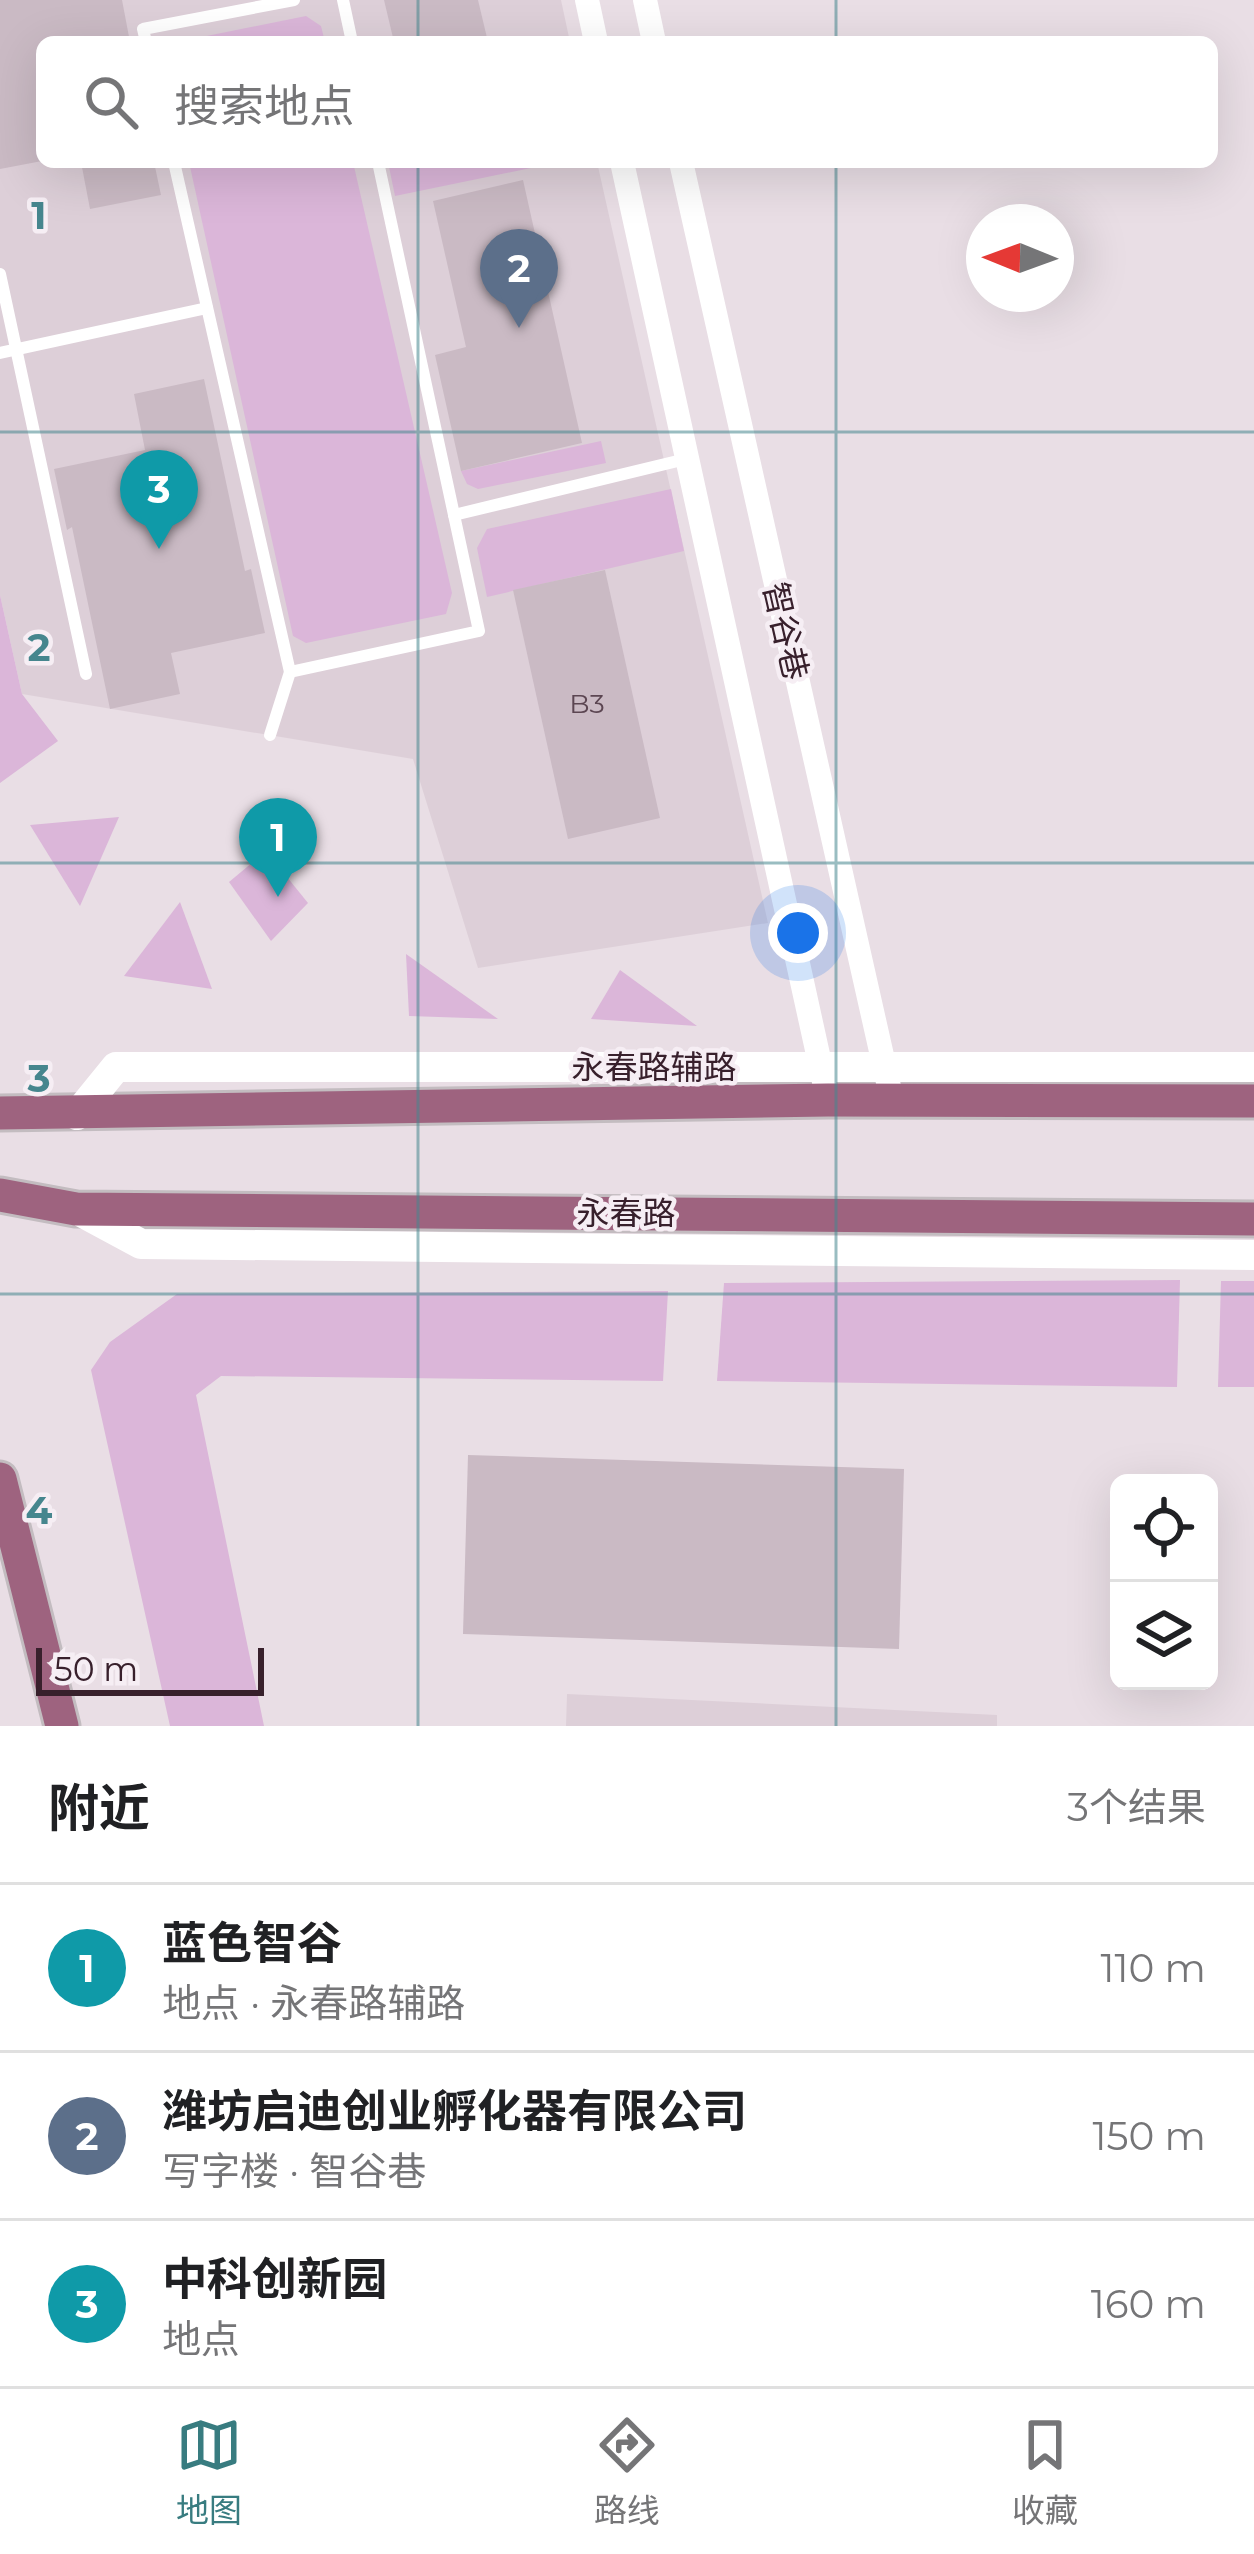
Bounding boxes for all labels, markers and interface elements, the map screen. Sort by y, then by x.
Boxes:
search box [36,36,1218,168]
icon: search [78,69,144,135]
text: 搜索地点 [174,78,354,133]
text: 1 [31,191,47,239]
north arrow [966,204,1074,312]
pin: 2 [480,229,558,328]
pin: 3 [120,450,198,549]
street label: 智谷巷 [755,578,817,684]
text: 2 [27,623,51,671]
house number: B3 [569,687,605,720]
pin: 1 [239,798,317,897]
your location [768,903,828,963]
street label: 永春路辅路 [572,1047,737,1087]
text: 3 [26,1054,51,1102]
street label: 永春路 [577,1193,676,1233]
map controls [1110,1474,1218,1690]
button: locate [1110,1474,1218,1582]
text: 4 [26,1486,53,1534]
button: layers [1110,1582,1218,1690]
scale bar [36,1642,264,1695]
text: 50 m [54,1649,138,1689]
text: 附近 [48,1777,150,1839]
text: 3个结果 [1067,1783,1206,1831]
text: 蓝色智谷 [162,1915,342,1970]
text: 1 [79,1944,95,1992]
text: 110 m [1100,1944,1206,1992]
text: 地点 · 永春路辅路 [162,1979,465,2027]
text: 潍坊启迪创业孵化器有限公司 [162,2083,747,2138]
text: 2 [75,2112,99,2160]
text: 150 m [1092,2112,1206,2160]
text: 写字楼 · 智谷巷 [162,2147,426,2195]
text: 中科创新园 [162,2251,387,2306]
text: 3 [75,2280,99,2328]
text: 160 m [1091,2280,1206,2328]
text: 地点 [162,2315,240,2363]
tab: 地图 [176,2412,242,2532]
tab: 路线 [594,2412,660,2532]
tab: 收藏 [1012,2412,1078,2532]

